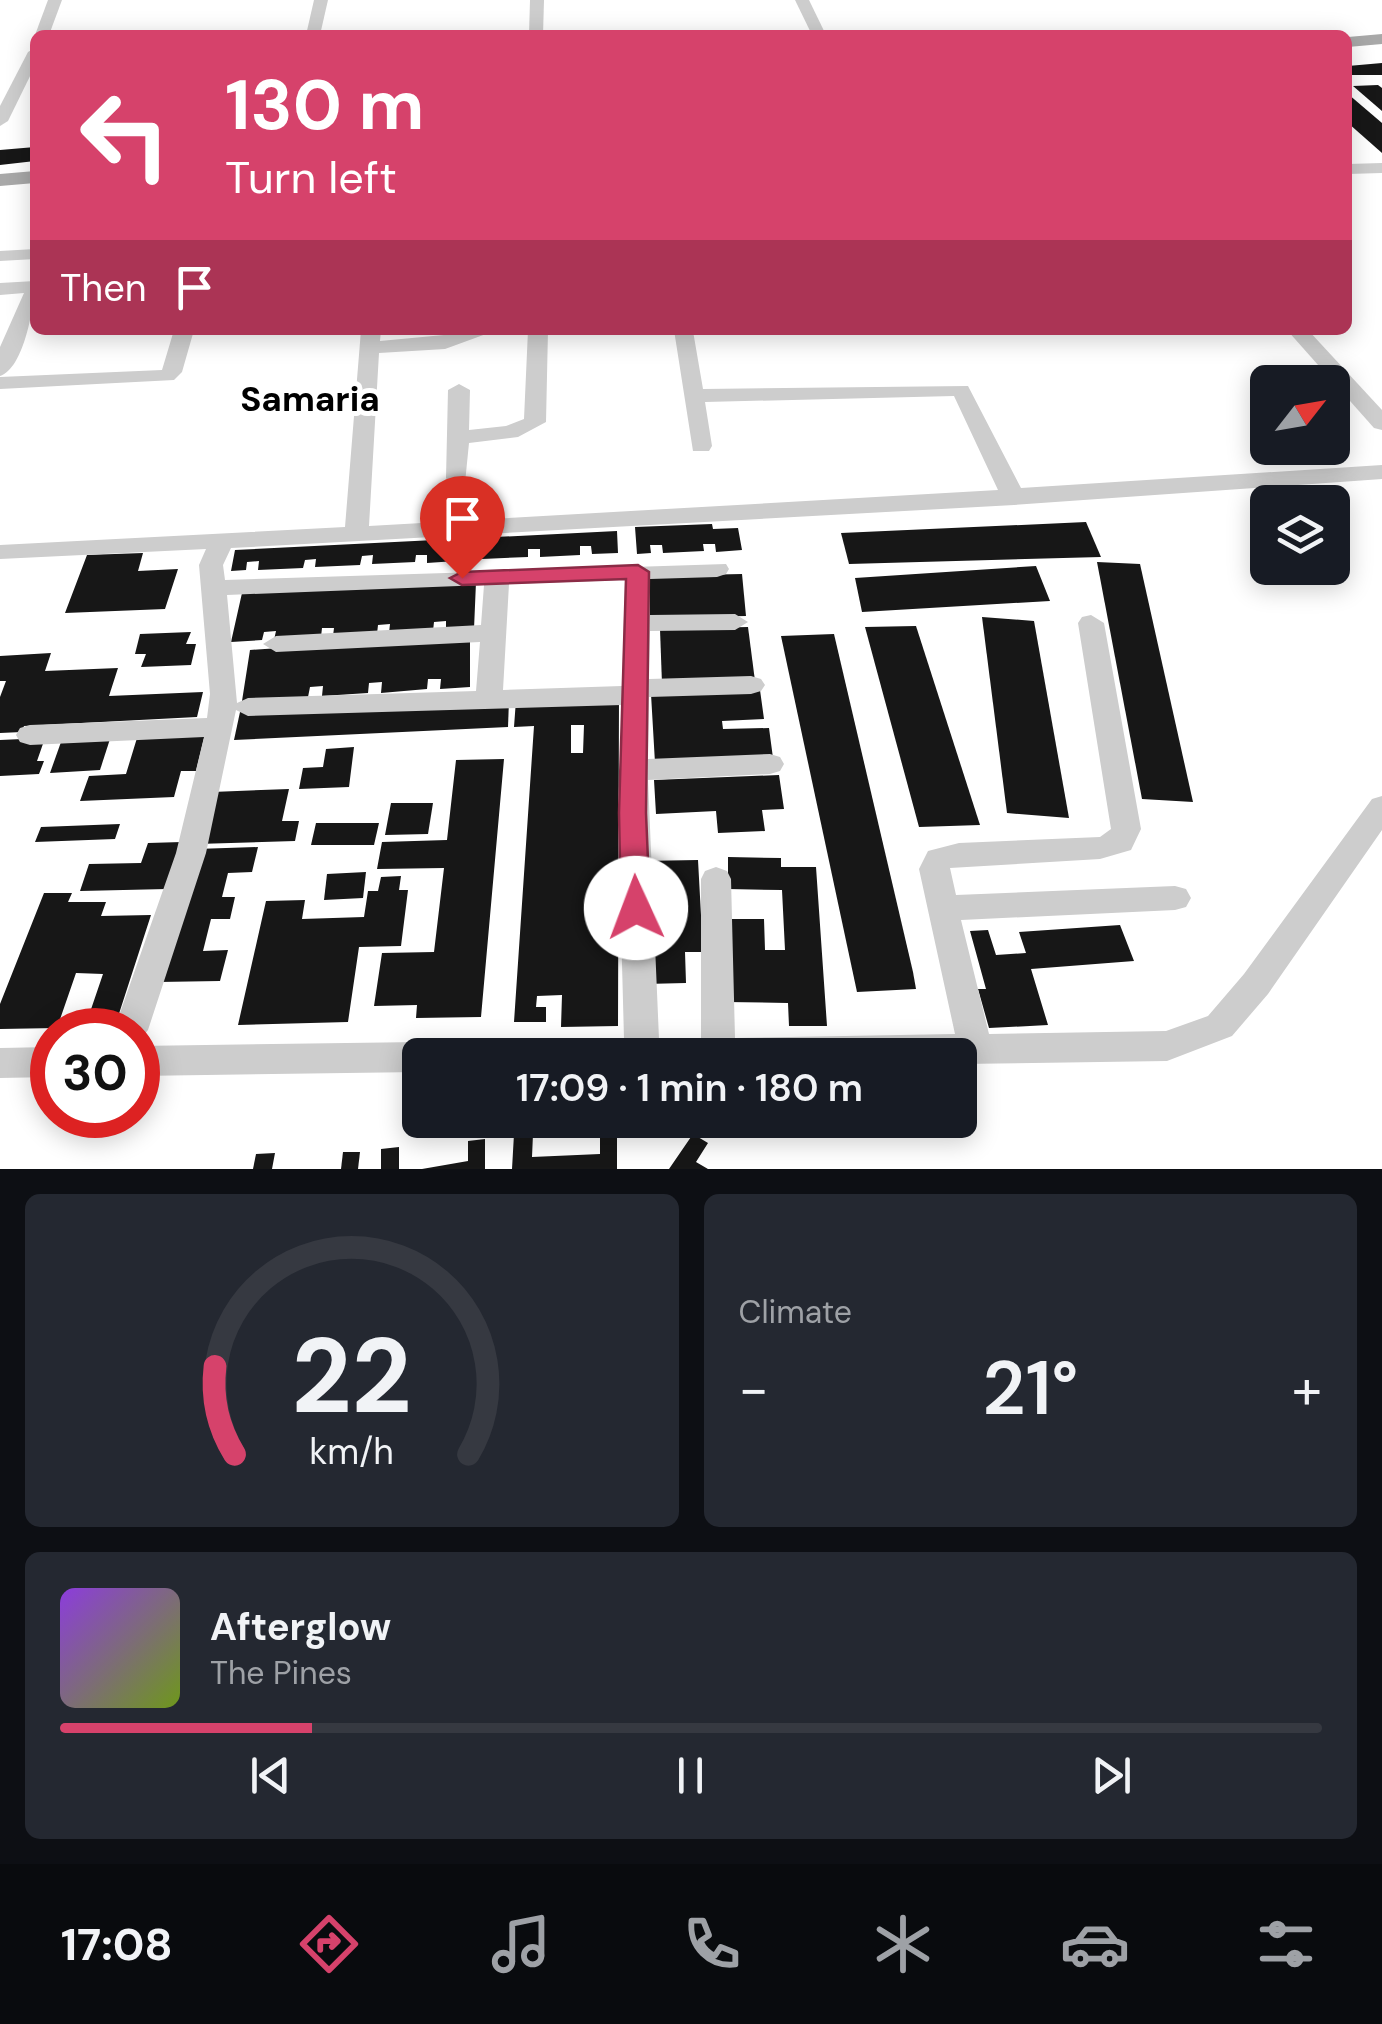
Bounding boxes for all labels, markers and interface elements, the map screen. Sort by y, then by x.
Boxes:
text: 130 m [225,60,424,151]
icon: left [60,70,190,200]
text: Turn left [225,148,397,207]
icon: arrive [167,260,222,315]
text: Then [60,263,147,313]
north arrow [1250,365,1350,465]
map controls [1250,365,1350,585]
district label: Samaria [240,376,380,422]
pin [420,476,505,579]
button: layers [1250,485,1350,585]
icon: arrive [435,491,490,546]
position arrow [584,856,688,960]
speed limit sign: 30 [30,1008,160,1138]
text: 17:09 · 1 min · 180 m [516,1063,863,1113]
text: Climate [739,1291,852,1333]
text: 22 [292,1309,412,1444]
text: 21° [982,1340,1078,1437]
text: − [739,1353,769,1425]
text: + [1292,1353,1322,1425]
text: km/h [310,1429,394,1475]
text: Afterglow [210,1602,391,1652]
text: The Pines [210,1652,352,1694]
icon: previous [243,1748,298,1803]
icon: pause [663,1748,718,1803]
icon: next [1084,1748,1139,1803]
icon: directions [294,1909,364,1979]
icon: music [486,1909,556,1979]
icon: phone [677,1909,747,1979]
icon: climate [868,1909,938,1979]
icon: car [1060,1909,1130,1979]
icon: filters [1251,1909,1321,1979]
text: 17:08 [61,1915,173,1974]

